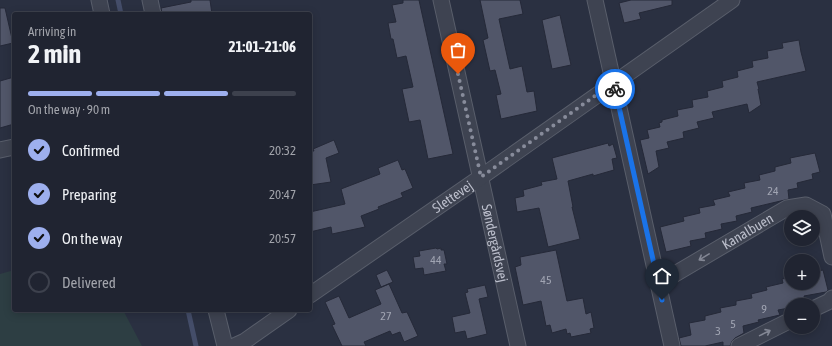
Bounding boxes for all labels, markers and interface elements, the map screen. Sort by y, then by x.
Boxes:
text: Arriving in [28,24,76,39]
pin [441,33,475,74]
text: 21:01–21:06 [228,38,296,55]
text: 2 min [28,39,81,69]
icon: bag [447,39,469,61]
courier [595,69,635,109]
icon: bike [604,78,626,100]
text: On the way · 90 m [28,102,110,117]
icon: check [28,139,50,161]
text: Confirmed [62,142,120,159]
text: 20:32 [269,143,296,158]
street label: Slettevej [429,177,476,216]
icon: check [28,183,50,205]
house number: 24 [767,184,779,198]
text: Preparing [62,186,116,203]
text: 20:47 [269,187,296,202]
street label: Søndergårdsvej [479,203,512,283]
street label: Kanalbuen [719,210,776,252]
map controls [784,210,820,334]
button: layers [784,210,820,246]
icon: check [28,227,50,249]
text: On the way [62,230,123,247]
text: 20:57 [269,231,296,246]
house number: 44 [430,253,442,267]
one-way arrow [698,253,710,261]
button: + [784,254,820,290]
pin [645,259,679,300]
icon: home [651,265,673,287]
house number: 45 [540,273,552,287]
text: Delivered [62,274,116,291]
button: − [784,298,820,334]
house number: 9 [761,302,767,316]
house number: 27 [380,309,392,323]
house number: 5 [730,317,736,331]
house number: 3 [715,324,721,338]
one-way arrow [759,329,771,336]

